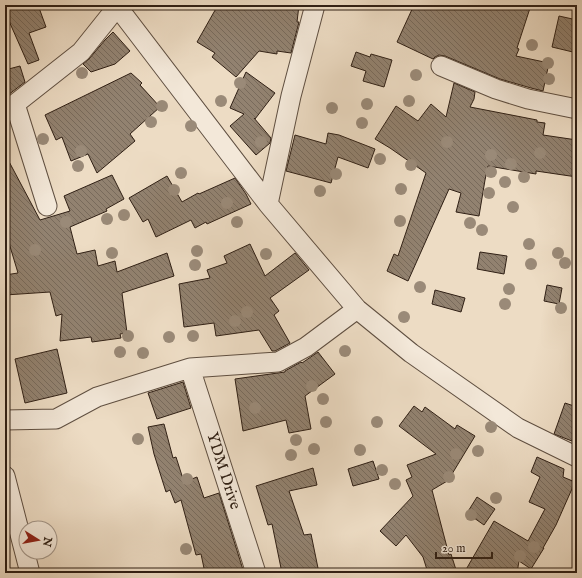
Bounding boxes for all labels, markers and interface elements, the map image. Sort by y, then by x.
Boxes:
street label: YDM Drive [201,430,245,512]
north arrow [18,520,58,560]
scale bar [436,534,492,560]
text: N [39,535,55,548]
text: 20 m [442,541,465,556]

